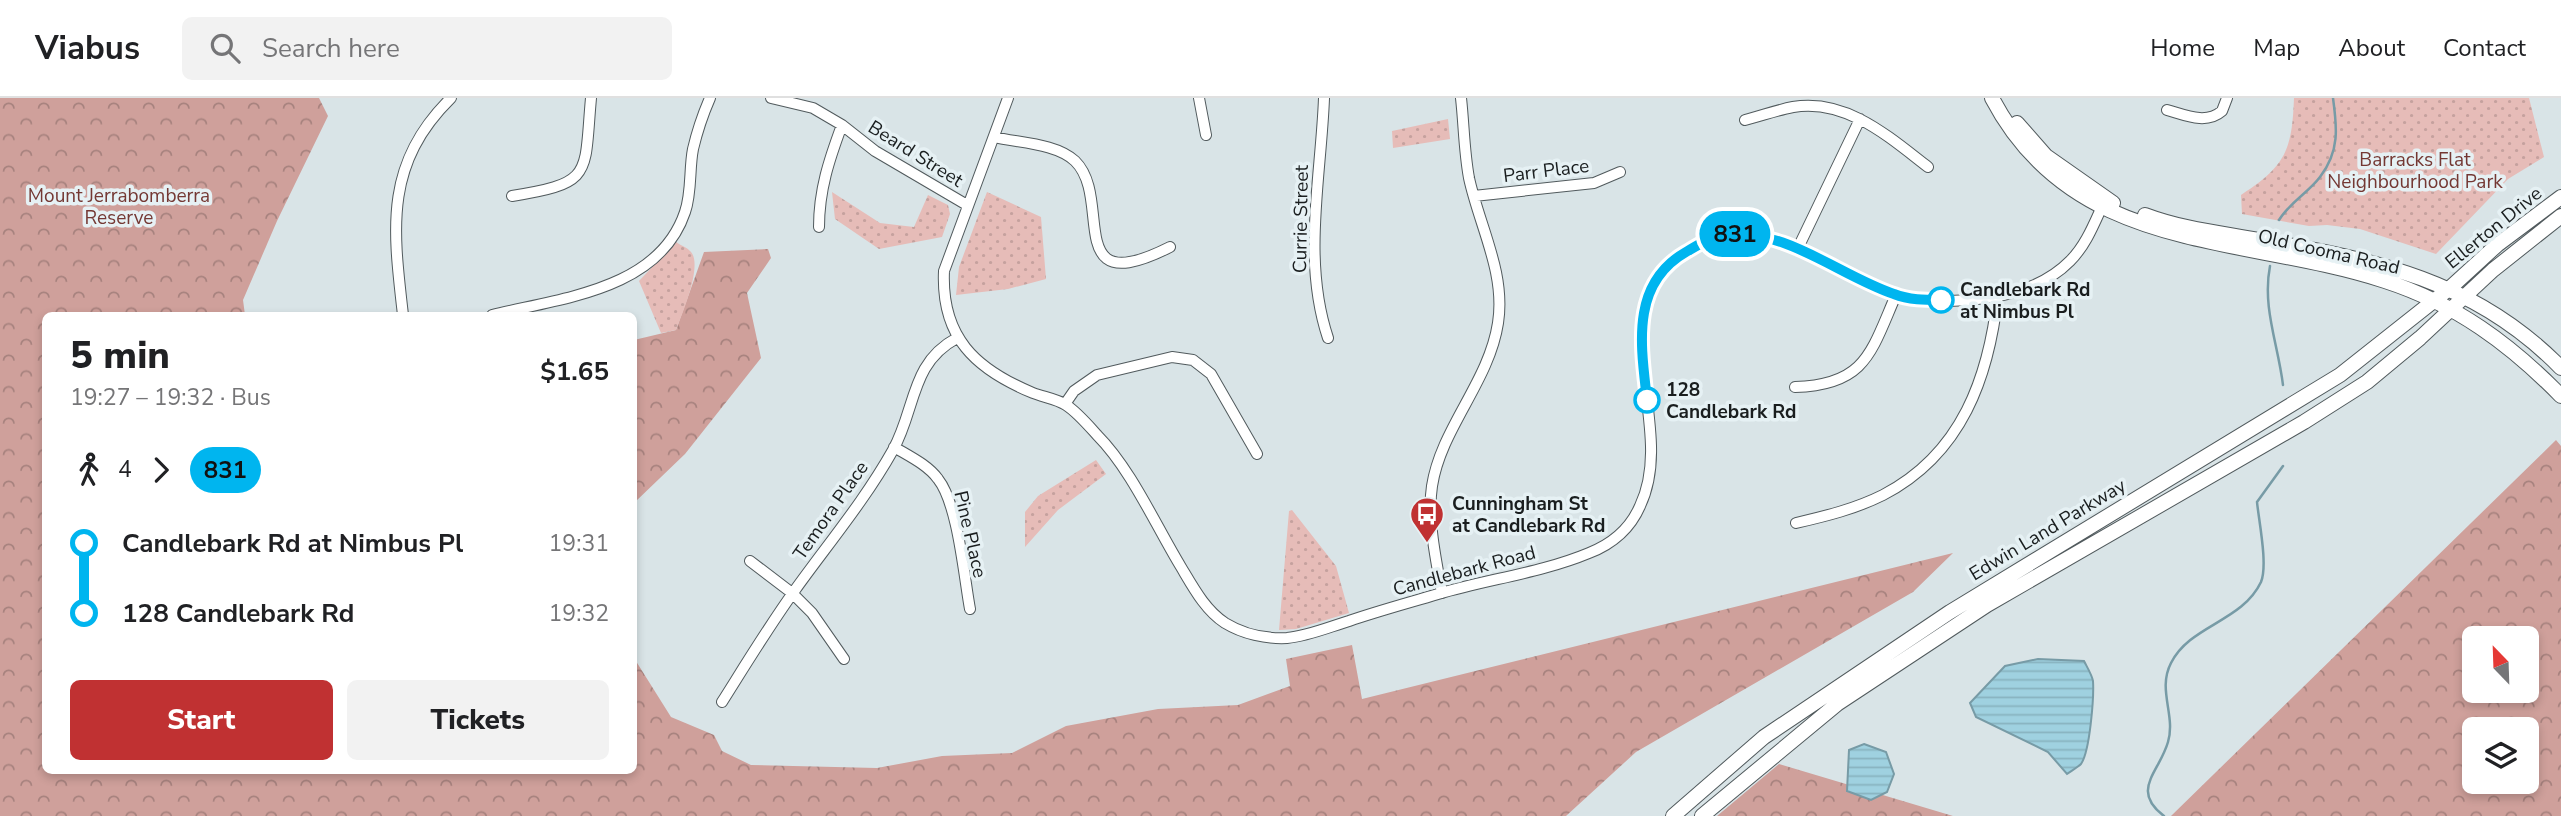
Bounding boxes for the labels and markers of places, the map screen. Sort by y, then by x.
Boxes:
place label: Candlebark Rd at Nimbus Pl [1960,277,2090,325]
marker: Candlebark Rd at Nimbus Pl [1928,287,1954,313]
place label: 128 Candlebark Rd [1666,377,1796,425]
marker: 128 Candlebark Rd [1634,387,1660,413]
place label: Cunningham St at Candlebark Rd [1452,491,1605,539]
bus stop icon: Cunningham St at Candlebark Rd [1408,495,1446,544]

